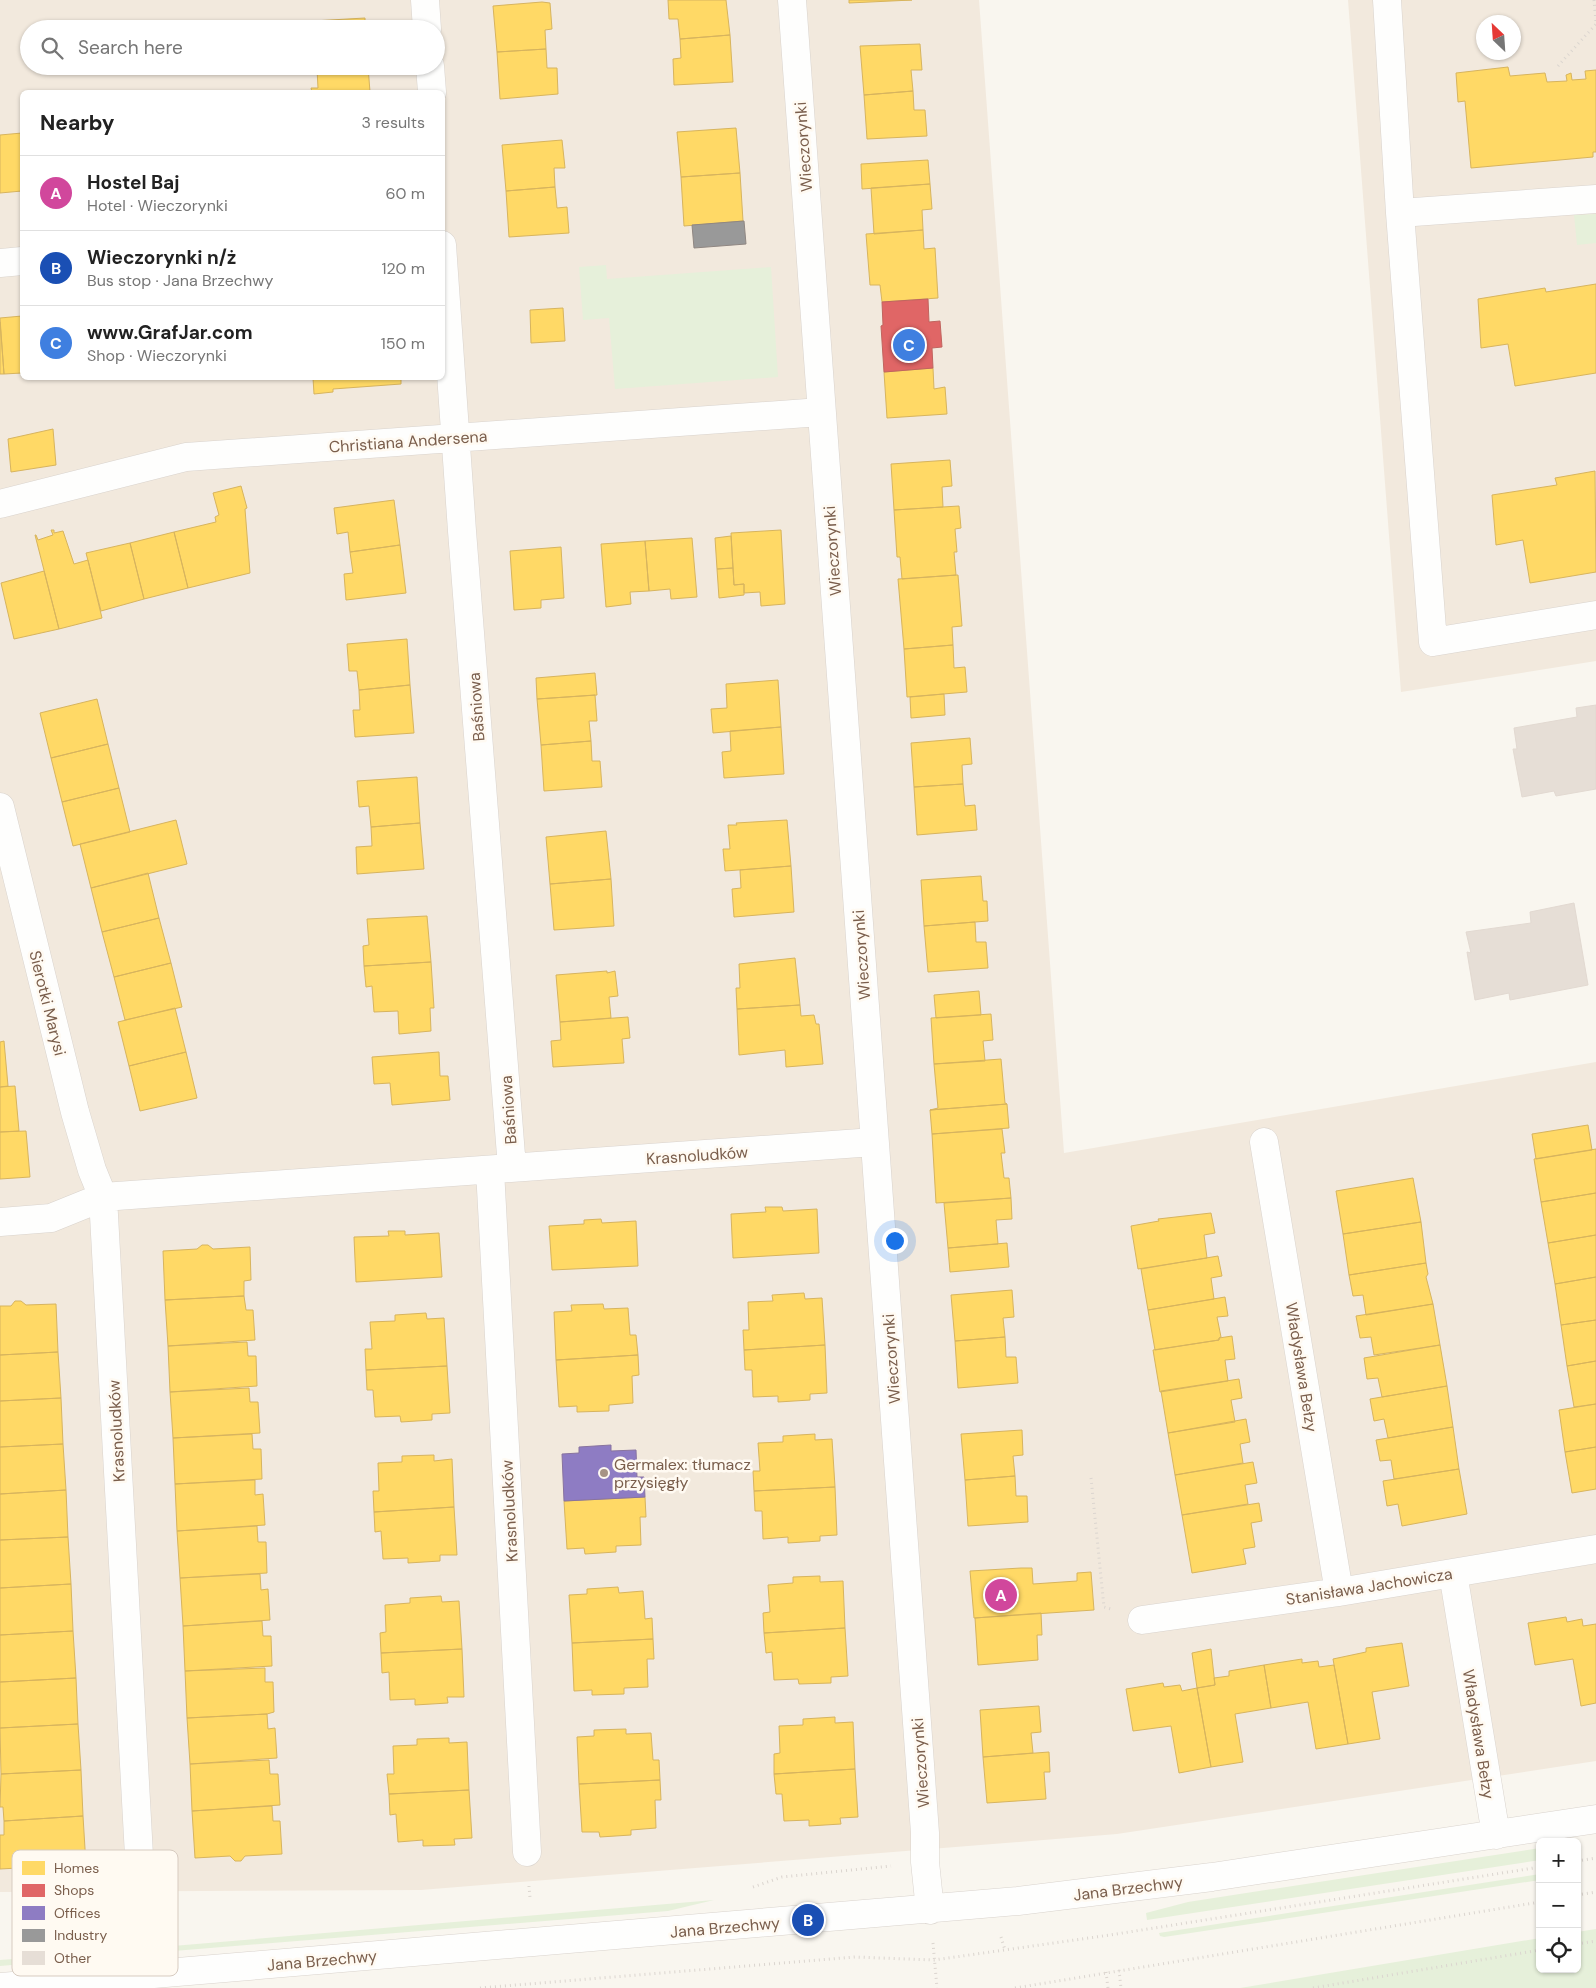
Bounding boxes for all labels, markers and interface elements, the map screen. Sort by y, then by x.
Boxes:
north arrow [1476,15,1521,60]
search box [20,20,445,75]
icon: search [38,34,66,62]
text: Search here [78,35,183,60]
street label: Wieczorynki [790,101,817,193]
text: Nearby [40,109,114,137]
text: 3 results [362,112,425,133]
text: Hostel Baj [87,170,179,195]
text: A [50,183,62,204]
text: 60 m [385,183,425,204]
text: Hotel · Wieczorynki [87,195,228,216]
text: Wieczorynki n/ż [87,245,236,270]
text: B [51,258,61,279]
text: 120 m [381,258,425,279]
text: Bus stop · Jana Brzechwy [87,270,273,291]
text: www.GrafJar.com [87,320,253,345]
pin: C [893,326,925,364]
text: C [50,333,62,354]
text: 150 m [381,333,425,354]
text: Shop · Wieczorynki [87,345,227,366]
street label: Christiana Andersena [328,425,488,458]
street label: Wieczorynki [819,505,846,597]
street label: Baśniowa [464,672,489,742]
street label: Wieczorynki [848,909,875,1001]
street label: Sierotki Marysi [24,948,71,1058]
street label: Baśniowa [496,1075,521,1145]
street label: Krasnoludków [645,1141,749,1170]
your location [882,1228,908,1254]
street label: Władysława Bełzy [1281,1301,1322,1434]
street label: Wieczorynki [878,1313,905,1405]
street label: Krasnoludków [103,1379,130,1483]
place label: Germalex: tłumacz przysięgły [614,1454,751,1493]
street label: Krasnoludków [496,1459,523,1563]
marker: Germalex: tłumacz przysięgły [598,1467,610,1479]
street label: Stanisława Jachowicza [1284,1563,1454,1610]
pin: A [985,1576,1017,1614]
street label: Władysława Bełzy [1458,1668,1499,1801]
street label: Wieczorynki [907,1717,934,1809]
map controls [1536,1838,1581,1973]
button: + [1536,1838,1581,1883]
legend [12,1850,178,1976]
text: Homes [54,1859,99,1877]
street label: Jana Brzechwy [1072,1871,1184,1906]
text: Shops [54,1881,94,1899]
button: − [1536,1883,1581,1928]
pin: B [792,1901,824,1939]
text: Offices [54,1904,100,1922]
street label: Jana Brzechwy [669,1912,781,1943]
text: Industry [54,1926,107,1944]
button: locate [1536,1928,1581,1973]
street label: Jana Brzechwy [266,1945,378,1976]
text: Other [54,1949,92,1967]

